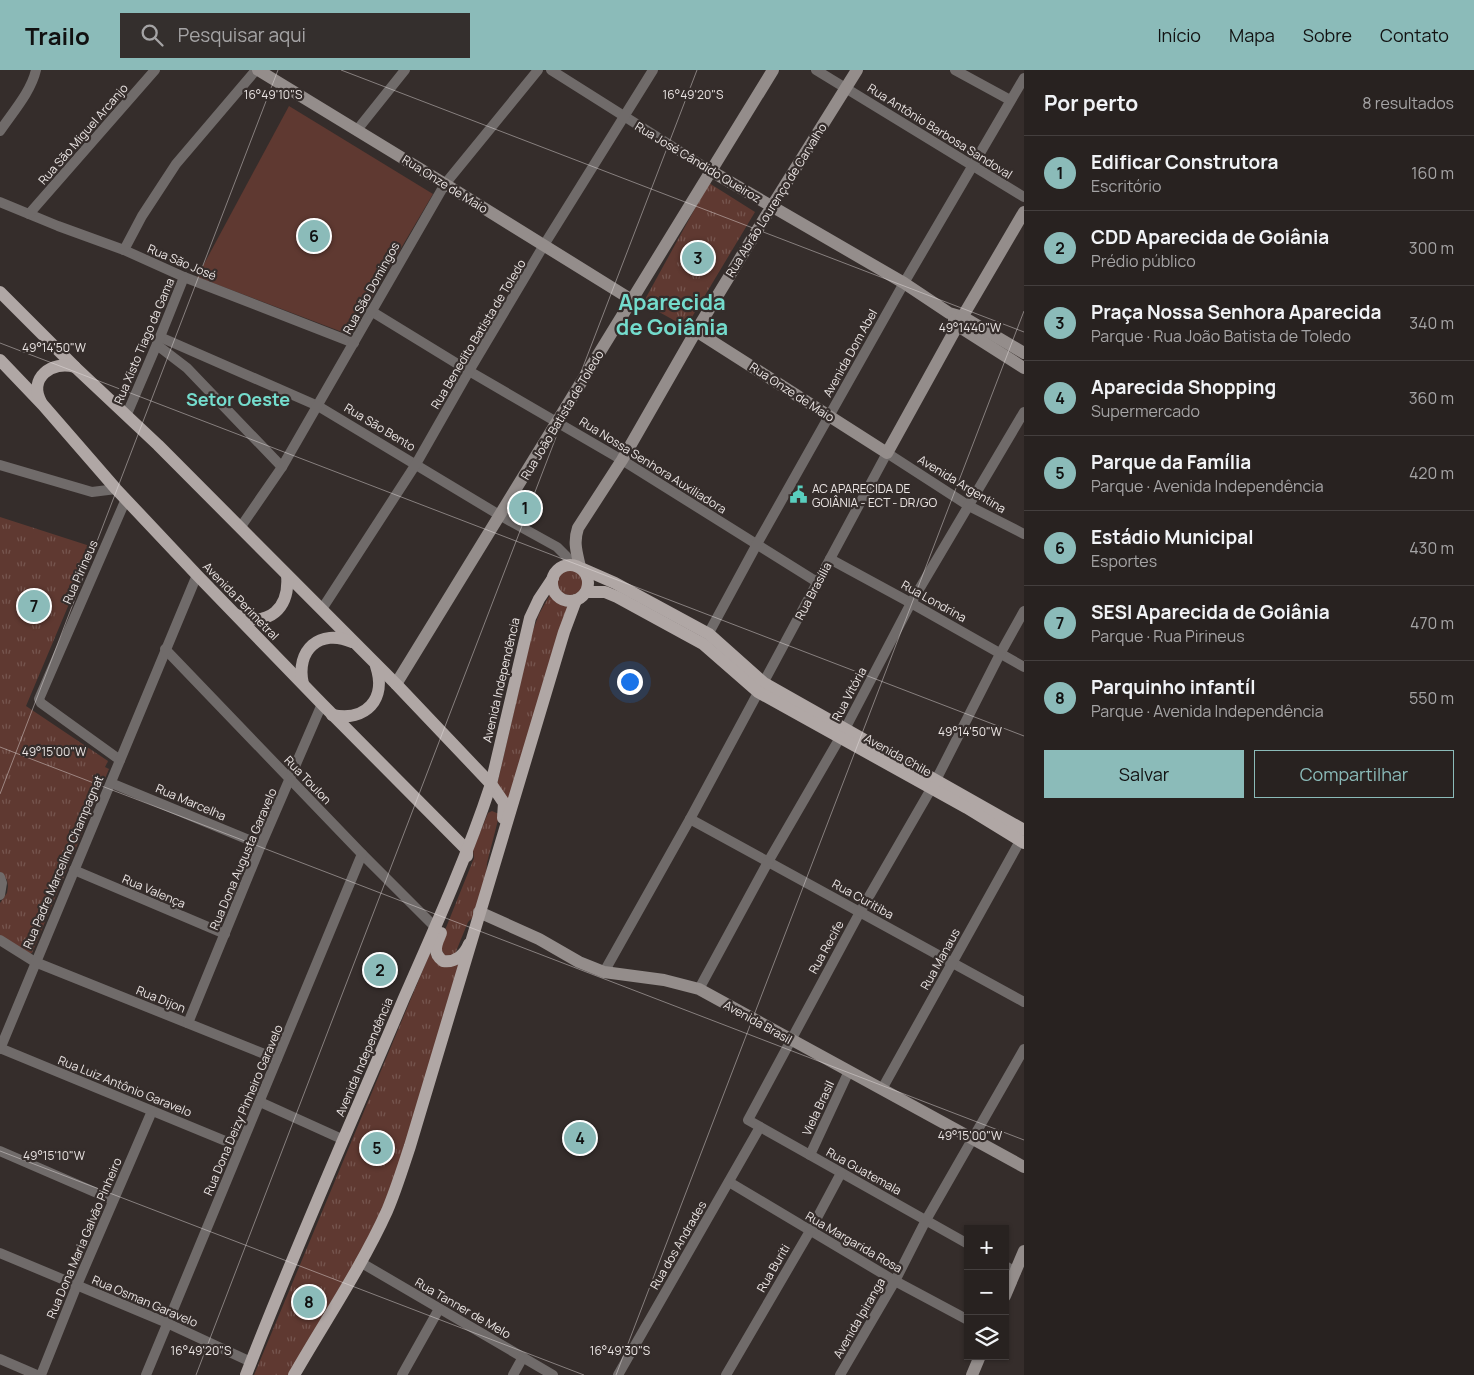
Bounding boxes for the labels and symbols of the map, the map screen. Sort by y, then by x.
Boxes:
street label: Rua Antônio Barbosa Sandoval [864,79,1016,183]
street label: Rua São Miguel Arcanjo [34,80,132,188]
text: 16°49'10"S [244,86,302,103]
text: 16°49'20"S [663,86,723,103]
street label: Rua José Cândido Queiroz [632,118,764,206]
street label: Rua Abrão Lourenço de Carvalho [721,120,831,280]
street label: Rua Onze de Maio [399,151,491,217]
pin: 6 [298,217,330,255]
street label: Rua São Domingos [339,239,403,337]
pin: 3 [682,239,714,277]
street label: Rua São José [145,240,219,284]
street label: Rua Benedito Batista de Toledo [427,256,529,412]
street label: Rua Xisto Tiago da Gama [110,275,178,407]
district label: Aparecida de Goiânia [616,287,728,342]
street label: Avenida Dom Abel [819,306,881,400]
text: 49°14'40"W [939,319,1002,336]
text: 49°14'50"W [22,339,87,356]
street label: Rua João Batista de Toledo [517,347,607,483]
street label: Rua Onze de Maio [746,358,838,426]
district label: Setor Oeste [186,387,290,411]
street label: Rua São Bento [341,399,419,455]
street label: Rua Nossa Senhora Auxiliadora [576,413,730,517]
street label: Avenida Argentina [915,451,1009,517]
place label: AC APARECIDA DE GOIÂNIA - ECT - DR/GO [812,480,938,511]
public building icon: AC APARECIDA DE GOIÂNIA - ECT - DR/GO [788,485,808,505]
pin: 1 [509,489,541,527]
street label: Rua Pirineus [58,537,102,607]
street label: Avenida Perimetral [199,558,283,644]
street label: Rua Brasília [791,559,835,623]
street label: Rua Londrina [898,576,970,626]
pin: 7 [18,587,50,625]
street label: Avenida Independência [478,616,524,744]
street label: Rua Vitória [828,664,870,724]
your location [617,669,643,695]
text: 49°14'50"W [938,723,1003,740]
street label: Avenida Chile [861,730,935,780]
text: 49°15'00"W [22,743,87,760]
street label: Rua Toulon [281,752,335,808]
street label: Rua Padre Marcelino Champagnat [19,773,107,951]
street label: Rua Marcelha [153,780,229,824]
street label: Rua Dona Augusta Garavelo [205,785,281,933]
street label: Rua Valença [120,870,188,912]
street label: Rua Curitiba [829,875,897,923]
street label: Rua Recife [804,917,848,977]
street label: Rua Manaus [916,925,964,993]
pin: 2 [364,951,396,989]
street label: Rua Dijon [134,981,188,1017]
street label: Avenida Independência [331,995,397,1119]
street label: Avenida Brasil [721,996,795,1048]
street label: Rua Dona Deizy Pinheiro Garavelo [199,1022,287,1198]
street label: Rua Luiz Antônio Garavelo [56,1051,194,1121]
street label: Viela Brasil [798,1078,838,1138]
pin: 4 [564,1119,596,1157]
text: 49°15'00"W [938,1127,1003,1144]
pin: 5 [361,1129,393,1167]
street label: Rua Guatemala [823,1143,905,1199]
text: 49°15'10"W [23,1147,86,1164]
street label: Rua Dona Maria Galvão Pinheiro [42,1155,126,1321]
street label: Rua dos Andrades [646,1198,710,1292]
street label: Rua Margarida Rosa [802,1207,906,1277]
street label: Rua Buriti [752,1241,794,1295]
street label: Rua Osman Garavelo [89,1271,201,1331]
street label: Rua Tanner de Melo [412,1274,514,1342]
street label: Avenida Ipiranga [829,1275,889,1361]
pin: 8 [293,1283,325,1321]
text: 16°49'20"S [171,1342,231,1359]
text: 16°49'30"S [590,1342,650,1359]

